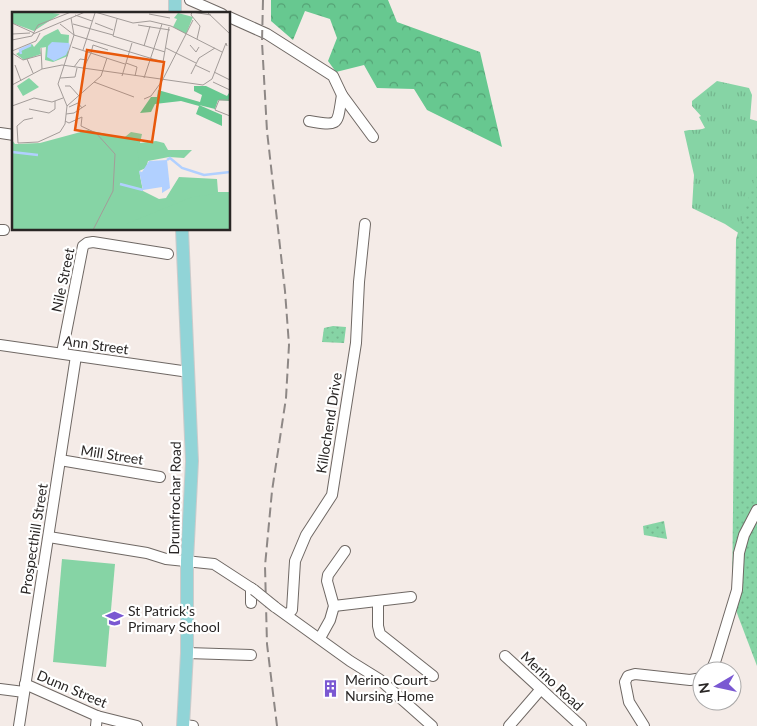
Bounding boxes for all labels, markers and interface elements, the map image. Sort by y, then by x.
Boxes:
inset map [12,12,230,230]
street label: Nile Street [47,246,78,313]
street label: Ann Street [62,332,130,357]
street label: Killochend Drive [312,371,345,474]
street label: Mill Street [79,441,145,468]
street label: Drumfrochar Road [165,441,184,555]
street label: Prospecthill Street [16,482,51,596]
place label: St Patrick's Primary School [128,602,220,635]
school or university icon: St Patrick's Primary School [104,609,124,629]
street label: Merino Road [518,647,587,714]
north arrow [692,661,742,711]
street label: Dunn Street [35,666,110,711]
place label: Merino Court Nursing Home [345,671,434,704]
building icon: Merino Court Nursing Home [321,678,341,698]
text: N [694,681,713,695]

